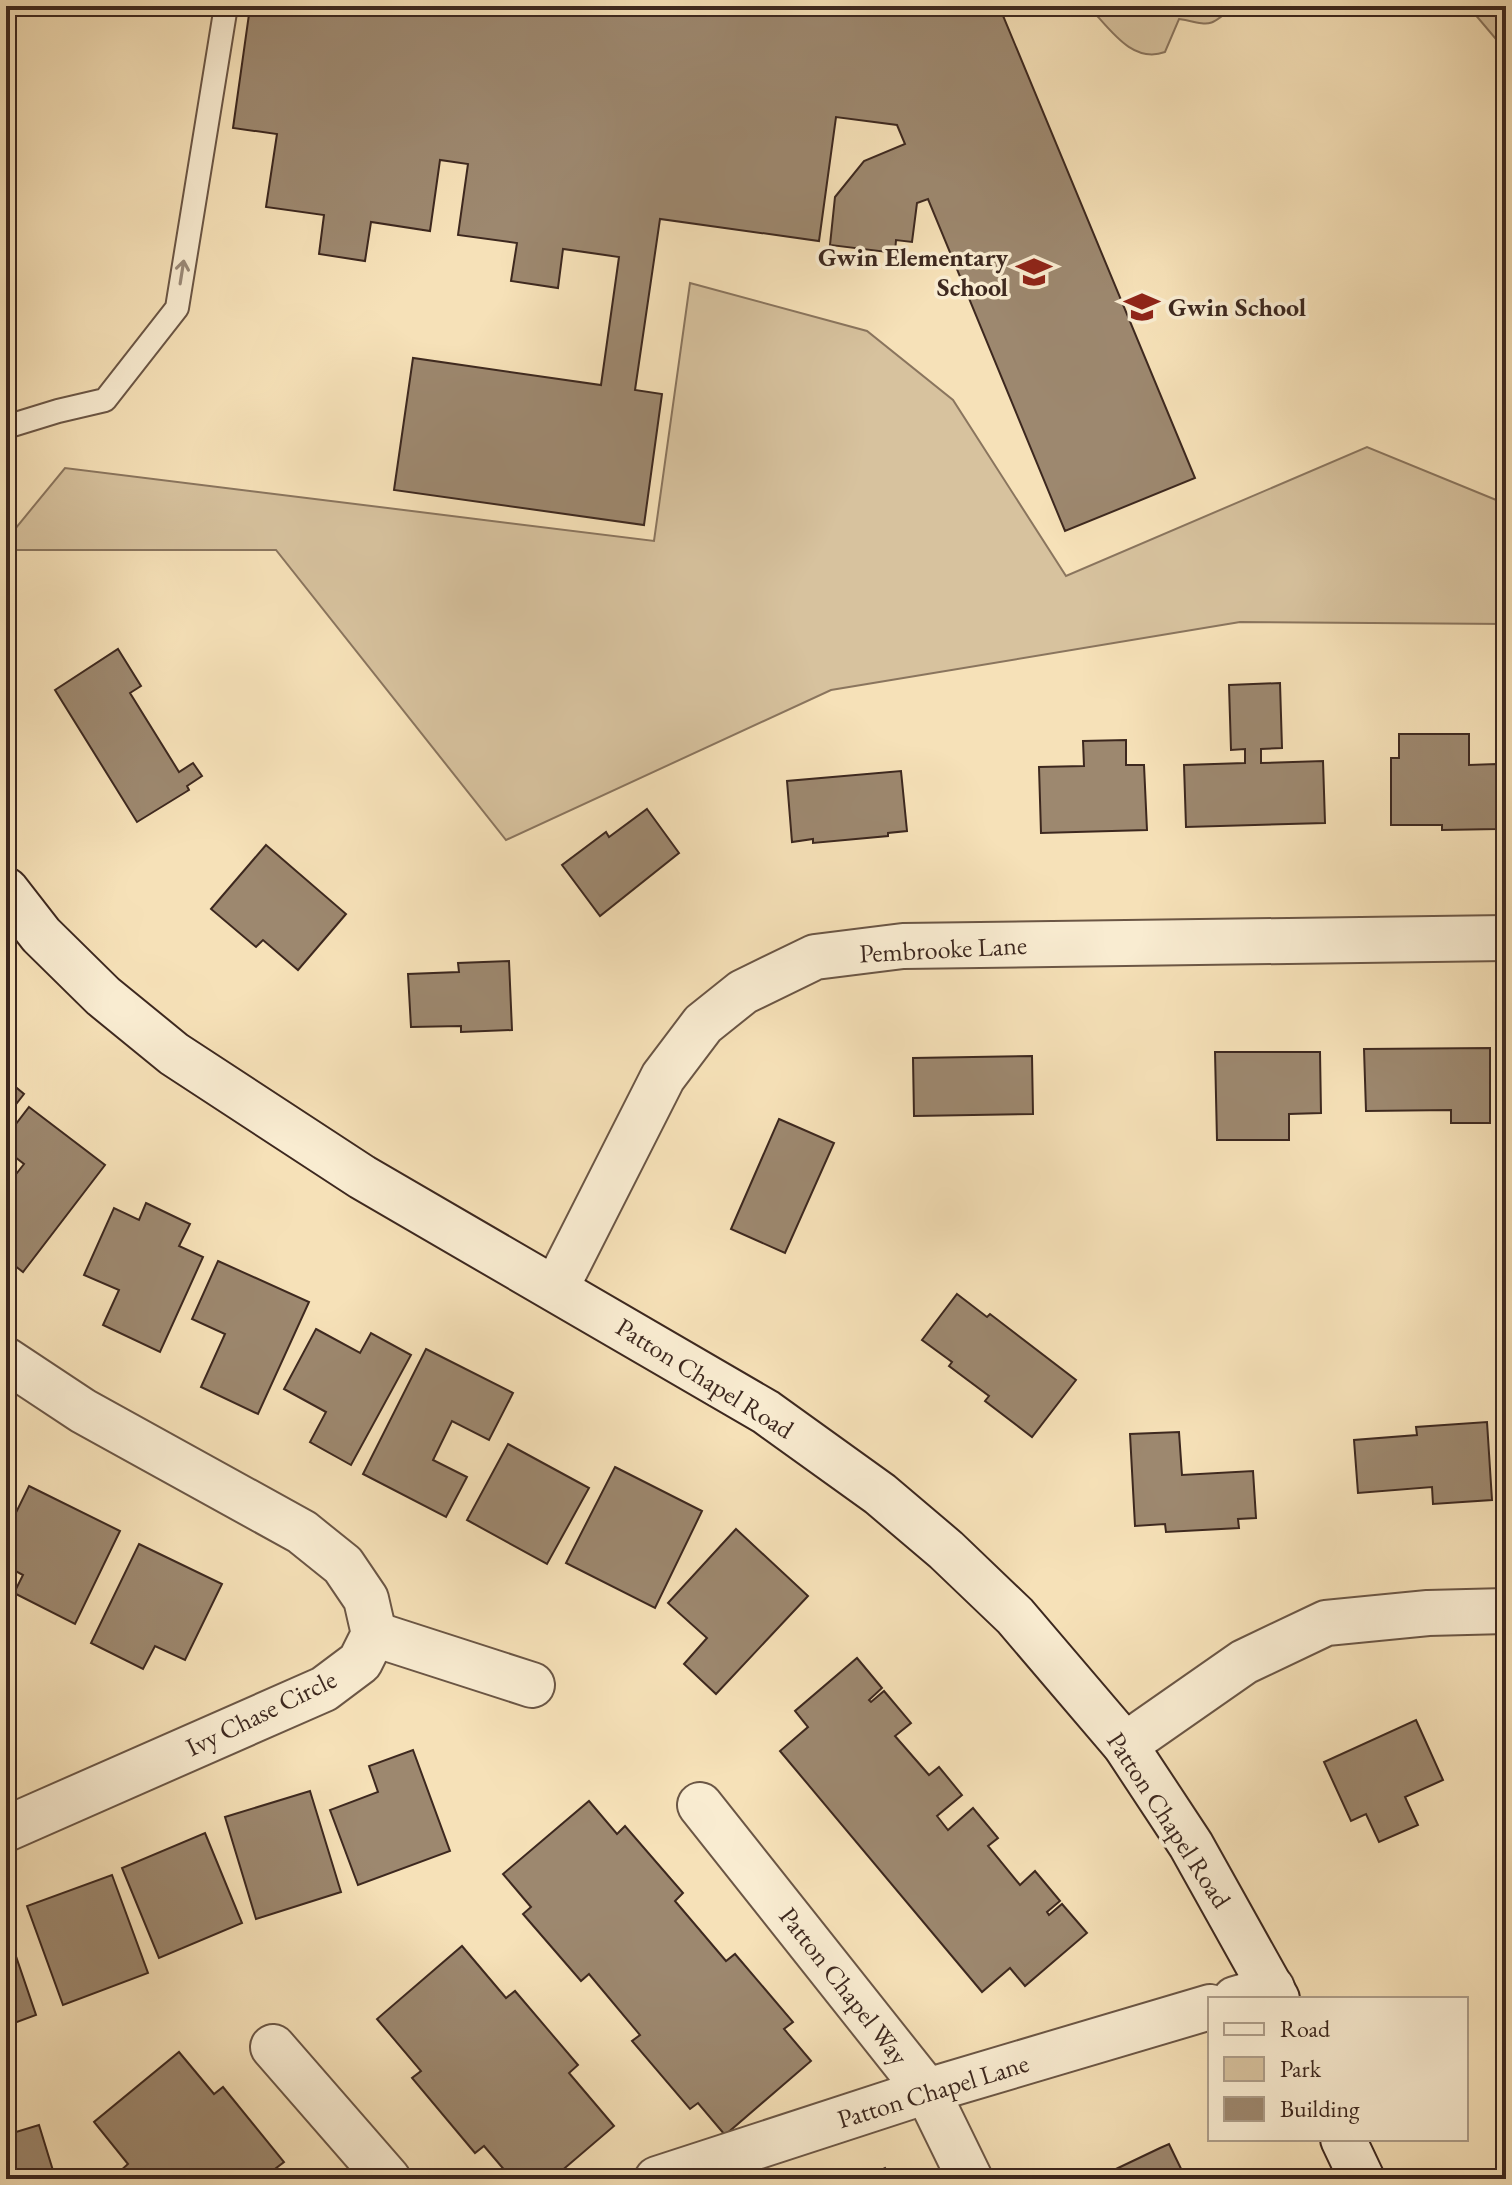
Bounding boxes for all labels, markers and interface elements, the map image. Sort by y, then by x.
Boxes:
place label: Gwin Elementary School [818,240,1008,304]
school or university icon: Gwin Elementary School [1015,253,1053,291]
one-way arrow [176,260,191,286]
school or university icon: Gwin School [1123,288,1161,326]
place label: Gwin School [1168,290,1306,324]
street label: Pembrooke Lane [858,928,1028,970]
street label: Patton Chapel Road [610,1310,801,1447]
street label: Ivy Chase Circle [180,1662,342,1764]
street label: Patton Chapel Road [1099,1725,1239,1915]
street label: Patton Chapel Way [772,1900,917,2072]
legend [1208,1997,1468,2141]
text: Road [1280,2013,1331,2044]
street label: Patton Chapel Lane [833,2046,1033,2136]
text: Park [1280,2053,1322,2084]
text: Building [1280,2093,1360,2124]

